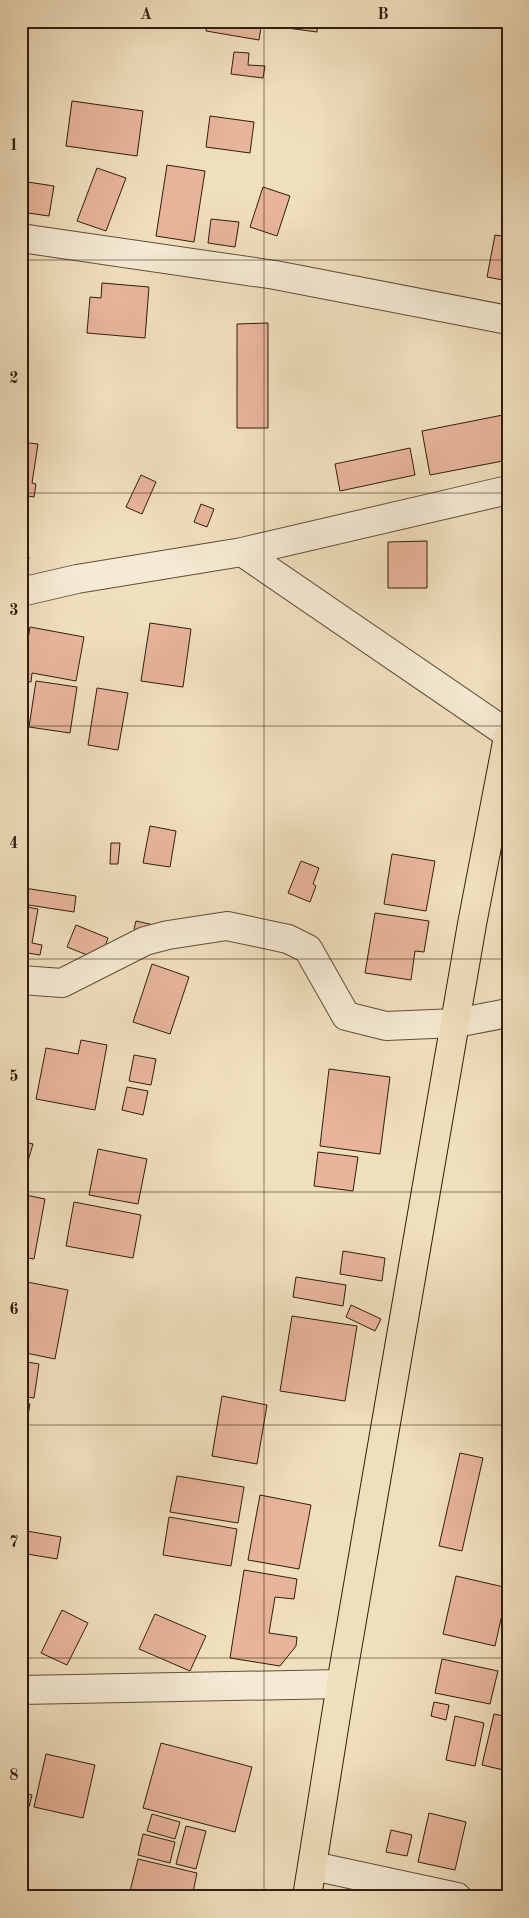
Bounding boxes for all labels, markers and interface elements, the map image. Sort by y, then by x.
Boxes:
text: A [140,7,152,23]
text: B [377,7,389,23]
text: 1 [9,138,19,154]
text: 2 [9,371,19,387]
text: 3 [9,603,19,619]
text: 4 [9,836,19,852]
text: 5 [9,1069,19,1085]
text: 6 [9,1302,19,1318]
text: 7 [9,1535,19,1551]
text: 8 [9,1768,19,1784]

